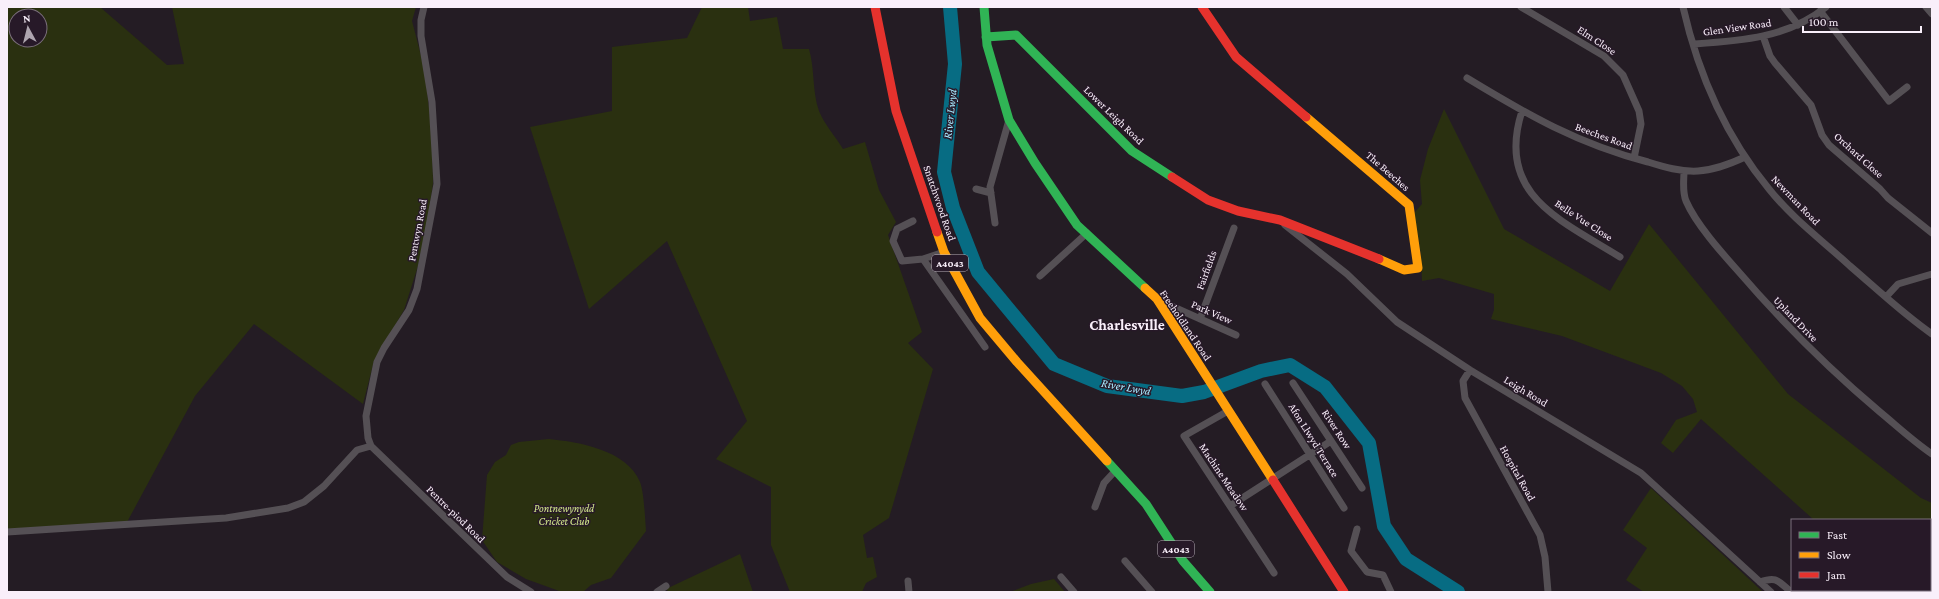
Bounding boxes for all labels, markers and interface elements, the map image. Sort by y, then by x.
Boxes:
north arrow [8,8,48,48]
scale bar [1803,8,1921,34]
text: N [22,12,32,24]
text: 100 m [1809,15,1839,29]
street label: Glen View Road [1702,16,1772,38]
street label: Elm Close [1575,23,1619,57]
street label: Lower Leigh Road [1081,83,1147,147]
water label: River Lwyd [940,88,960,140]
street label: Beeches Road [1574,120,1634,152]
street label: Orchard Close [1832,130,1886,180]
street label: The Beeches [1364,149,1412,193]
street label: Snatchwood Road [921,164,959,243]
street label: Newman Road [1769,173,1823,227]
street label: Belle Vue Close [1553,197,1615,243]
street label: Pentwyn Road [405,198,430,262]
street label: Fairfields [1193,249,1219,291]
road number: A4043 [932,255,968,271]
street label: Freeholdland Road [1158,287,1214,363]
street label: Upland Drive [1771,294,1821,345]
street label: Park View [1190,298,1235,327]
district label: Charlesville [1089,317,1165,333]
street label: Leigh Road [1501,373,1550,410]
water label: River Lwyd [1100,376,1152,398]
street label: Afon Llwyd Terrace [1286,401,1342,480]
street label: River Row [1320,407,1355,452]
street label: Machine Meadow [1197,441,1251,514]
street label: Hospital Road [1497,443,1538,504]
street label: Pentre-piod Road [424,483,488,546]
park label: Pontnewynydd Cricket Club [534,502,595,527]
legend [1791,519,1931,591]
text: Fast [1827,528,1848,542]
road number: A4043 [1158,541,1194,557]
text: Slow [1827,548,1851,562]
text: Jam [1826,568,1846,582]

